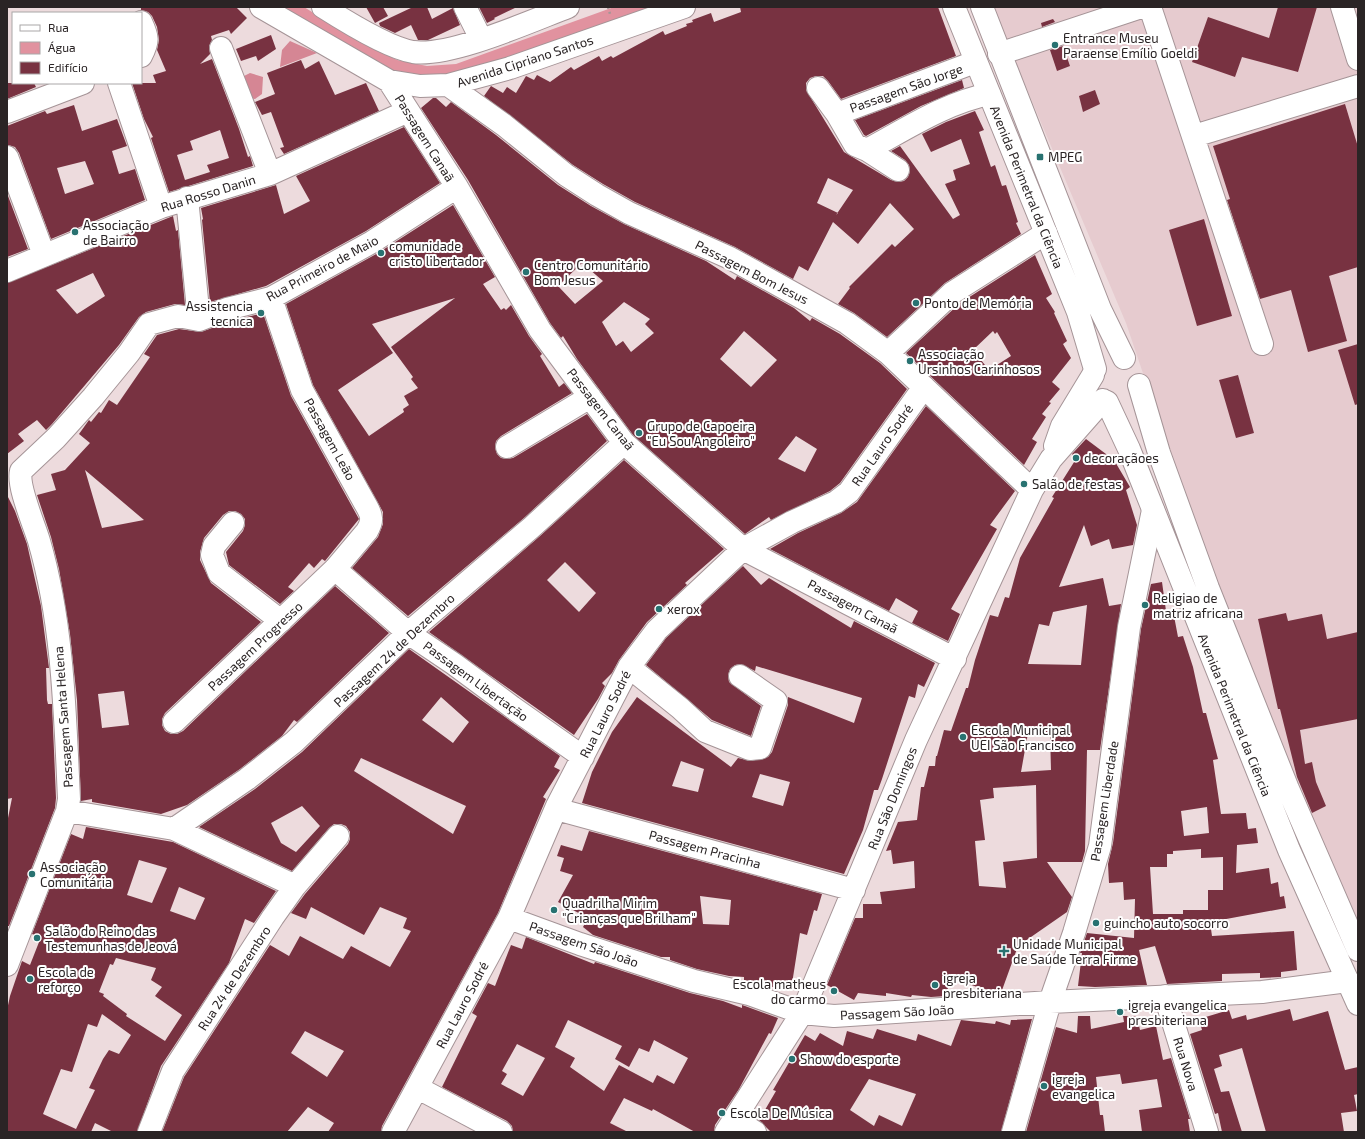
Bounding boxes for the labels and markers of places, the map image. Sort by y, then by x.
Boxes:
place label: Entrance Museu Paraense Emílio Goeldi [1063,30,1197,61]
marker: Entrance Museu Paraense Emílio Goeldi [1050,40,1060,50]
place label: MPEG [1048,149,1082,165]
marker: MPEG [1035,152,1045,162]
place label: Associação de Bairro [83,217,149,248]
marker: Associação de Bairro [70,227,80,237]
place label: comunidade cristo libertador [389,238,484,269]
marker: comunidade cristo libertador [376,248,386,258]
place label: Centro Comunitário Bom Jesus [534,257,649,288]
marker: Centro Comunitário Bom Jesus [521,267,531,277]
place label: Ponto de Memória [924,295,1032,311]
place label: Assistencia tecnica [186,298,253,329]
marker: Ponto de Memória [911,298,921,308]
marker: Assistencia tecnica [256,308,266,318]
place label: Associação Ursinhos Carinhosos [918,346,1040,377]
marker: Associação Ursinhos Carinhosos [905,356,915,366]
place label: Grupo de Capoeira "Eu Sou Angoleiro" [647,418,755,449]
marker: Grupo de Capoeira "Eu Sou Angoleiro" [634,428,644,438]
place label: decoraçãoes [1084,450,1159,467]
marker: decoraçãoes [1071,453,1081,463]
place label: Salão de festas [1032,476,1122,492]
marker: Salão de festas [1019,479,1029,489]
place label: Religiao de matriz africana [1153,590,1243,621]
marker: Religiao de matriz africana [1140,600,1150,610]
place label: xerox [667,601,700,617]
marker: xerox [654,604,664,614]
place label: Escola Municipal UEI São Francisco [971,722,1074,753]
marker: Escola Municipal UEI São Francisco [958,732,968,742]
place label: Associação Comunitária [40,859,112,890]
marker: Associação Comunitária [27,869,37,879]
place label: Quadrilha Mirim "Crianças que Brilham" [562,895,696,927]
marker: Quadrilha Mirim "Crianças que Brilham" [549,905,559,915]
place label: guincho auto socorro [1104,915,1229,931]
marker: guincho auto socorro [1091,918,1101,928]
place label: Salão do Reino das Testemunhas de Jeová [45,923,177,954]
marker: Salão do Reino das Testemunhas de Jeová [32,933,42,943]
place label: Unidade Municipal de Saúde Terra Firme [1013,936,1137,967]
marker: Unidade Municipal de Saúde Terra Firme [998,945,1010,957]
place label: Escola de reforço [38,964,94,996]
place label: igreja presbiteriana [943,970,1022,1001]
marker: Escola de reforço [25,974,35,984]
place label: Escola matheus do carmo [733,976,826,1007]
marker: igreja presbiteriana [930,980,940,990]
marker: Escola matheus do carmo [829,986,839,996]
place label: igreja evangelica presbiteriana [1128,997,1227,1028]
marker: igreja evangelica presbiteriana [1115,1007,1125,1017]
place label: Show do esporte [800,1051,899,1067]
marker: Show do esporte [787,1054,797,1064]
place label: igreja evangelica [1052,1071,1115,1102]
marker: igreja evangelica [1039,1081,1049,1091]
place label: Escola De Música [730,1105,832,1121]
marker: Escola De Música [717,1108,727,1118]

